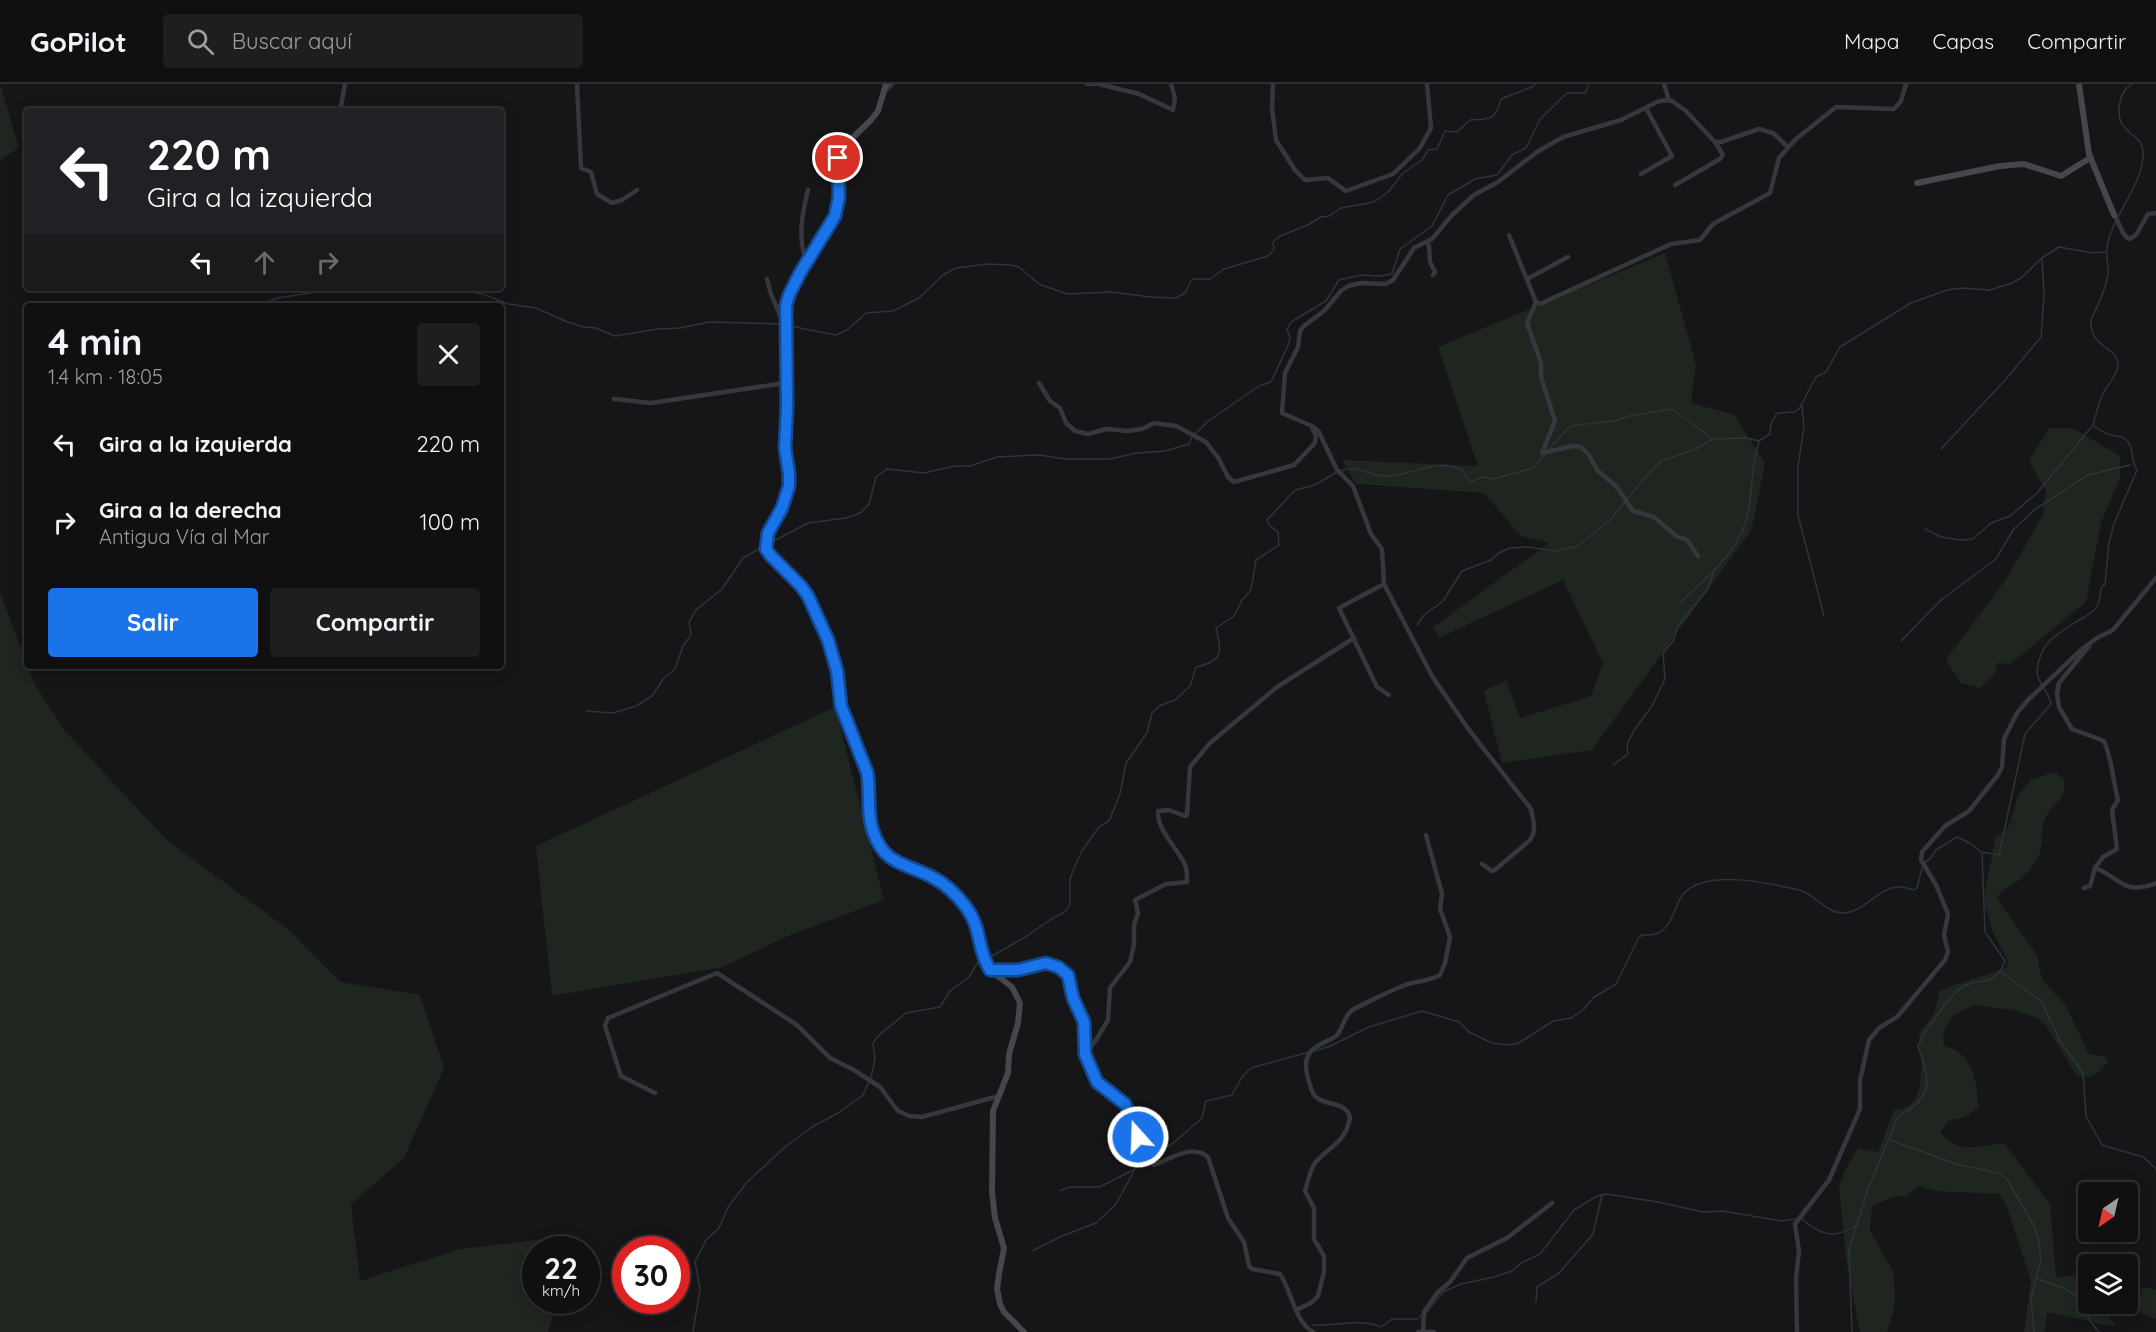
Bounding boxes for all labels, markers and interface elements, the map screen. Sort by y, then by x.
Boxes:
search box [163,14,583,68]
text: GoPilot [30,24,127,59]
icon: search [184,25,217,58]
text: Buscar aquí [232,27,352,55]
text: Mapa [1844,28,1899,54]
text: Capas [1932,28,1994,54]
text: Compartir [2027,28,2126,54]
text: 220 m [147,128,271,181]
icon: left [48,132,126,210]
pin [812,132,863,183]
icon: arrive [821,141,854,174]
text: Gira a la izquierda [147,180,373,214]
icon: left [185,246,218,279]
icon: ahead [248,246,281,279]
icon: right [311,246,344,279]
text: 4 min [48,319,142,364]
button: close [417,323,480,386]
text: 1.4 km · 18:05 [48,364,163,389]
icon: left [48,428,81,461]
text: Gira a la izquierda [99,430,292,458]
text: 220 m [416,430,480,458]
text: Gira a la derecha [99,496,282,524]
icon: right [48,506,81,539]
text: 100 m [420,508,480,536]
text: Antigua Vía al Mar [99,524,270,549]
button: Salir [48,588,258,657]
button: Compartir [270,588,480,657]
position arrow [1106,1105,1170,1169]
north arrow [2078,1182,2138,1242]
map controls [2078,1182,2138,1314]
speed limit sign: 30 [612,1236,690,1314]
text: 22 [544,1249,578,1287]
button: layers [2078,1254,2138,1314]
text: km/h [542,1281,580,1300]

